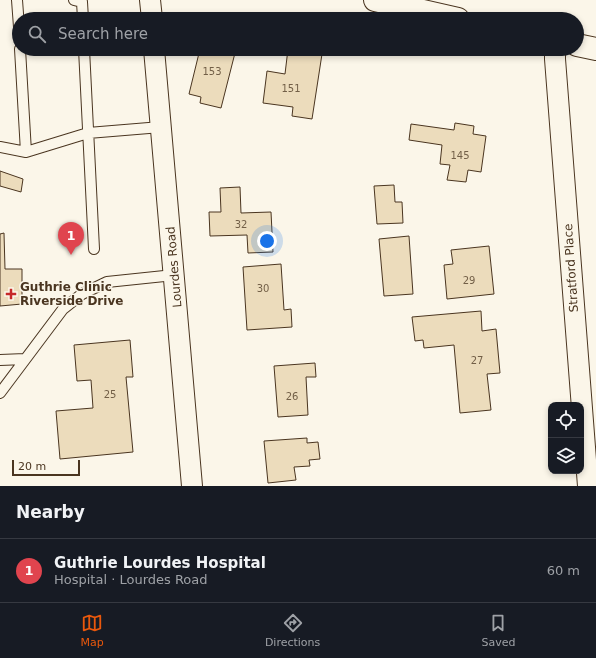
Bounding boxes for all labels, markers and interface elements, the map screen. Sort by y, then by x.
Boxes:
search box [12,12,584,56]
icon: search [26,23,48,45]
text: Search here [58,25,148,43]
house number: 153 [202,66,222,77]
house number: 151 [281,83,301,94]
house number: 145 [450,150,470,161]
house number: 32 [235,219,247,230]
pin: 1 [58,222,84,255]
street label: Stratford Place [561,223,581,313]
street label: Lourdes Road [163,226,185,308]
your location [257,231,277,251]
house number: 29 [463,275,475,286]
place label: Guthrie Clinic Riverside Drive [20,280,123,308]
house number: 30 [257,283,269,294]
marker: Guthrie Clinic Riverside Drive [5,288,17,300]
house number: 27 [471,355,483,366]
house number: 25 [104,389,116,400]
house number: 26 [286,391,298,402]
map controls [548,402,584,474]
button: locate [548,402,584,438]
button: layers [548,438,584,474]
scale bar [12,458,80,477]
text: 20 m [18,460,46,473]
text: Nearby [16,502,85,522]
text: Guthrie Lourdes Hospital [54,554,266,572]
text: 1 [24,563,34,578]
text: 60 m [547,563,580,578]
text: Hospital · Lourdes Road [54,572,208,587]
tab: Map [81,612,104,649]
tab: Directions [265,612,320,649]
tab: Saved [481,612,515,649]

